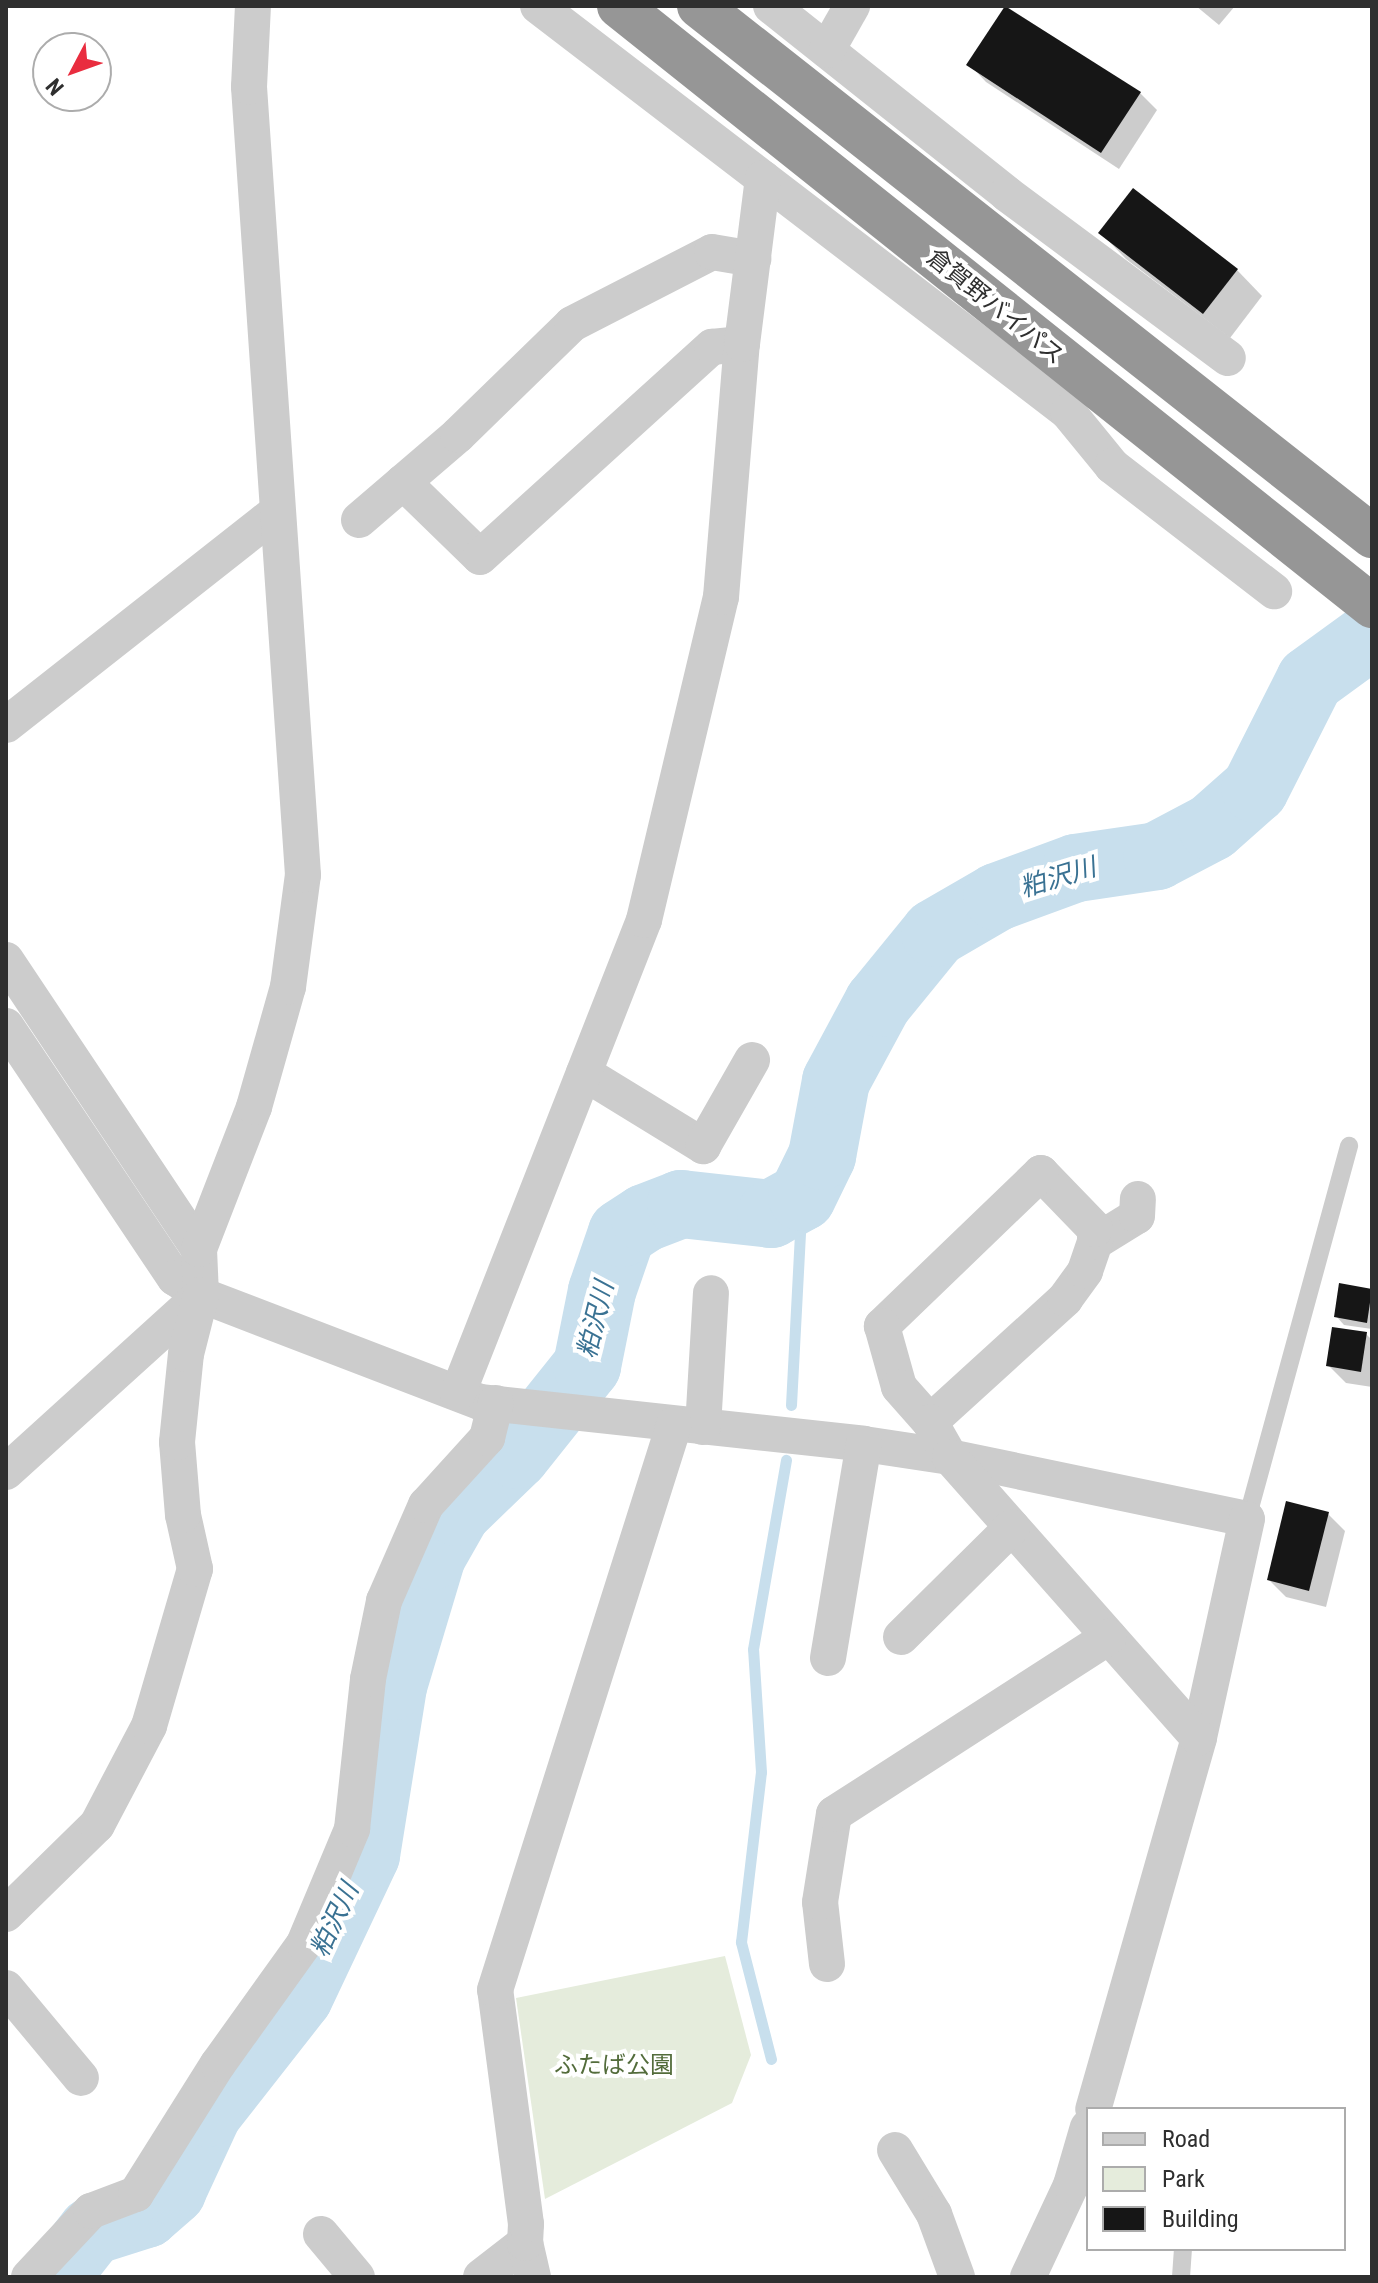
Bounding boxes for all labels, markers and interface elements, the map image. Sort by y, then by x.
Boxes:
north arrow [32,32,112,112]
text: N [41,73,69,100]
street label: 倉賀野バイパス [921,243,1069,371]
water label: 粕沢川 [1016,852,1100,904]
water label: 粕沢川 [571,1278,621,1362]
water label: 粕沢川 [304,1878,366,1962]
park label: ふたば公園 [554,2052,674,2080]
legend [1086,2107,1346,2251]
text: Road [1162,2125,1210,2153]
text: Park [1162,2165,1205,2193]
text: Building [1162,2205,1239,2233]

